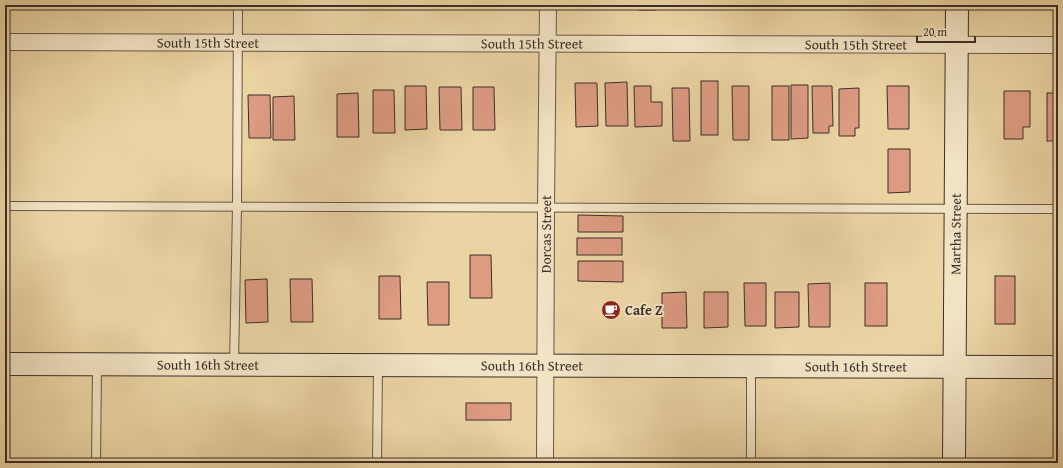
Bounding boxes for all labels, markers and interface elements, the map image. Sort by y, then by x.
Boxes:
scale bar [917,18,975,44]
text: 20 m [923,23,947,40]
street label: South 15th Street [157,32,259,53]
street label: South 15th Street [481,33,583,54]
street label: South 15th Street [805,34,907,55]
street label: Martha Street [945,193,966,275]
street label: Dorcas Street [536,195,556,273]
cafe icon: Cafe Z [600,299,622,321]
place label: Cafe Z [625,300,663,320]
street label: South 16th Street [157,354,259,375]
street label: South 16th Street [481,355,583,376]
street label: South 16th Street [805,356,907,377]

